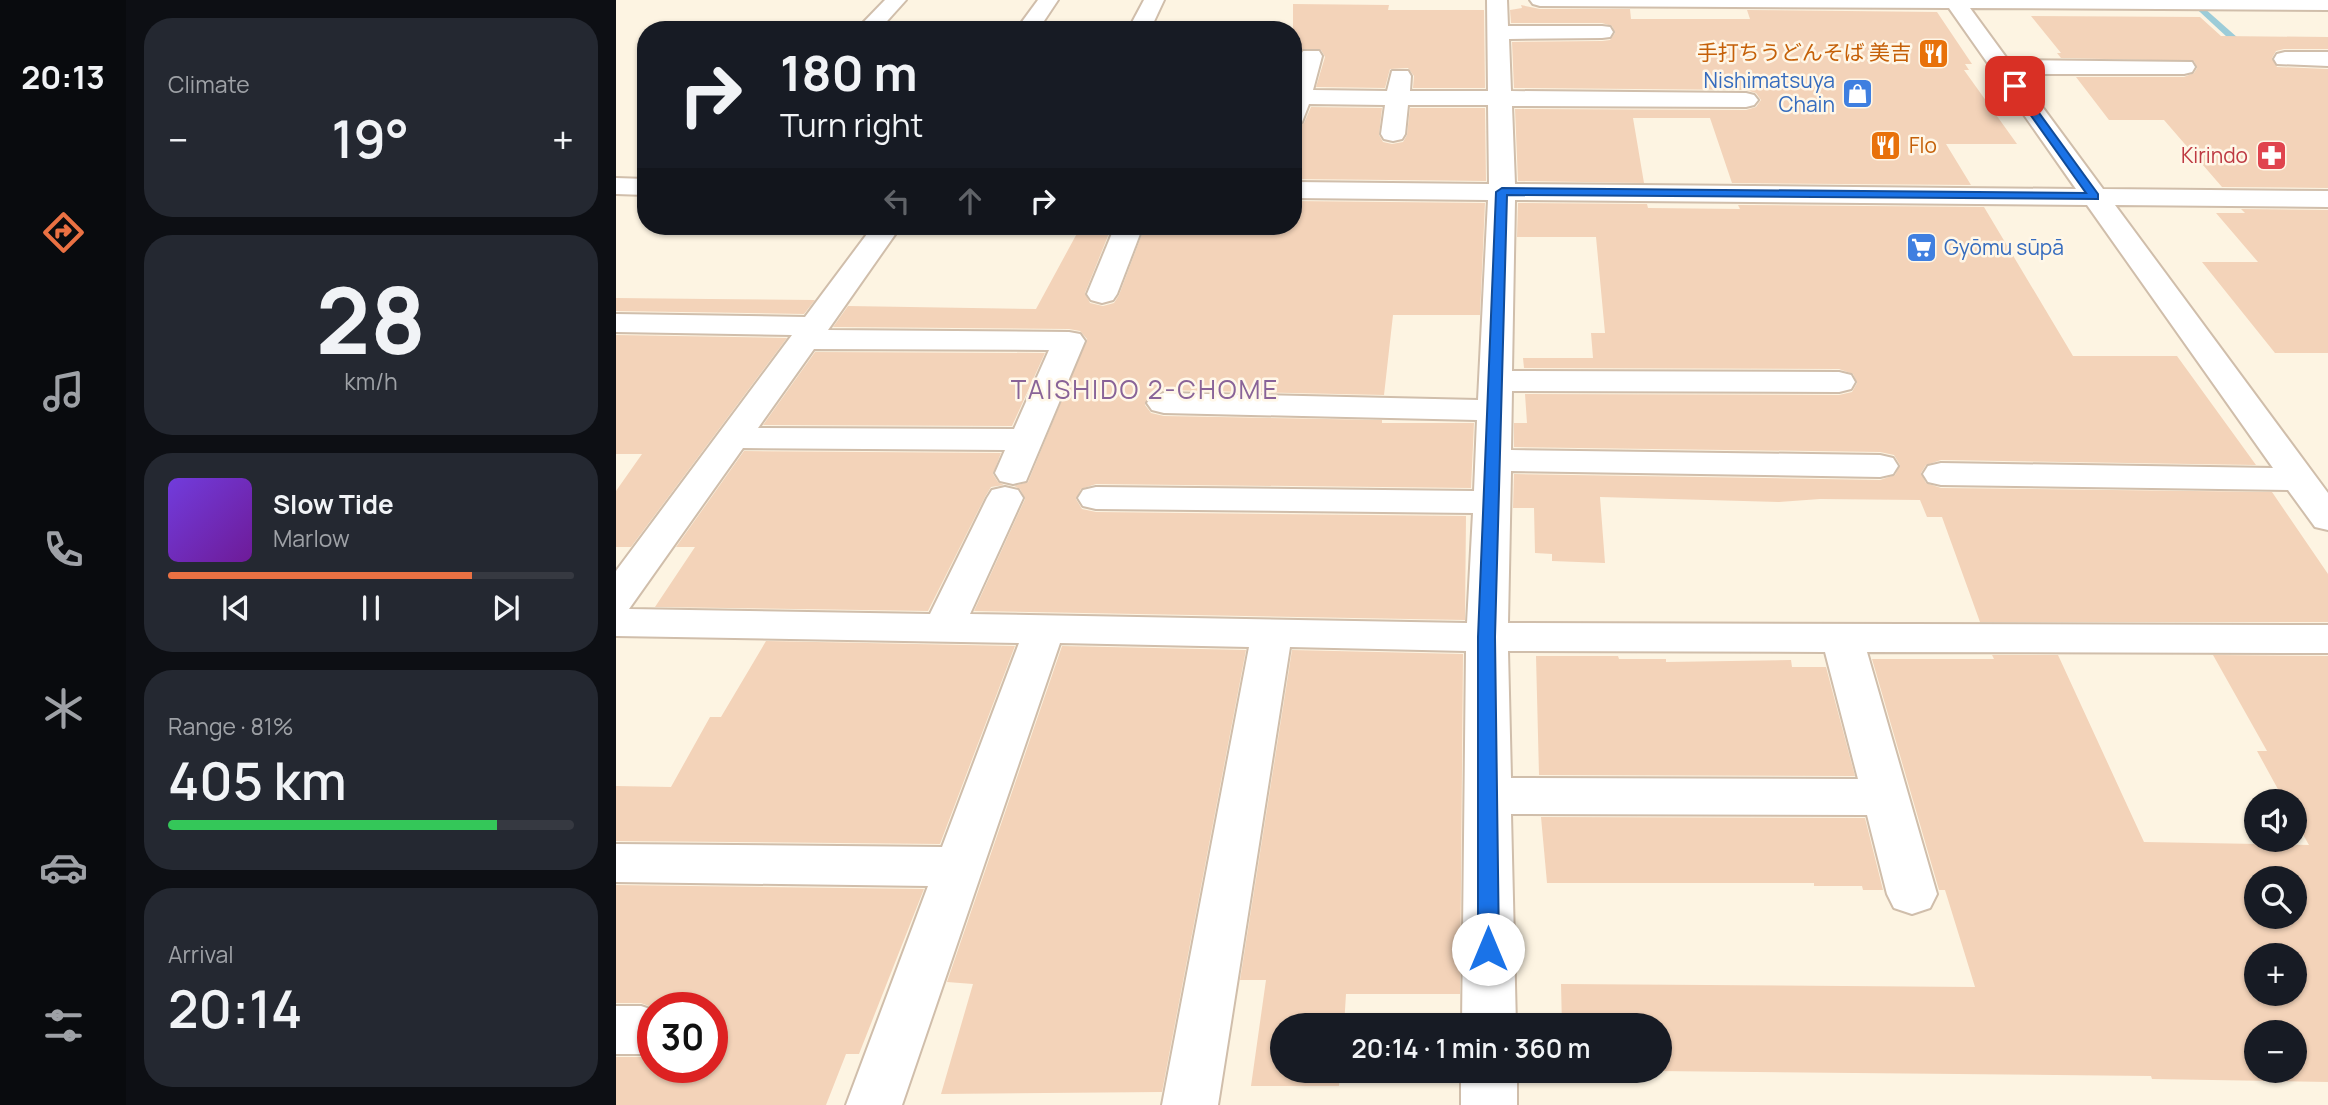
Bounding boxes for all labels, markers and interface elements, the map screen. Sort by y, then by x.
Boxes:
restaurant icon: 手打ちうどんそば 美吉 [1917,36,1951,70]
place label: 手打ちうどんそば 美吉 [1697,38,1911,66]
text: 180 m [780,39,918,106]
icon: right [665,49,756,140]
text: 20:13 [21,55,105,99]
pin [1985,56,2045,116]
place label: Nishimatsuya Chain [1704,66,1835,118]
icon: arrive [1996,67,2034,105]
text: Climate [168,68,250,100]
shop icon: Nishimatsuya Chain [1841,76,1875,110]
text: 19° [331,103,409,174]
text: Turn right [780,103,923,147]
text: − [168,113,189,165]
text: + [552,113,574,165]
restaurant icon: Flo [1869,129,1903,163]
place label: Flo [1909,131,1937,159]
pharmacy icon: Kirindo [2254,139,2288,173]
place label: Kirindo [2181,141,2248,169]
icon: left [878,182,916,220]
icon: ahead [951,182,989,220]
icon: right [1024,182,1062,220]
icon: directions [39,208,88,257]
supermarket icon: Gyōmu sūpā [1904,231,1938,265]
place label: Gyōmu sūpā [1944,233,2064,261]
text: 28 [316,257,426,381]
text: km/h [344,365,398,397]
icon: music [39,367,88,416]
district label: TAISHIDO 2-CHOME [1011,371,1279,407]
text: Slow Tide [273,486,394,522]
text: Marlow [273,522,350,554]
icon: phone [39,525,88,574]
icon: previous [217,589,255,627]
icon: pause [352,589,390,627]
icon: next [487,589,525,627]
icon: climate [39,684,88,733]
text: Range · 81% [168,710,293,742]
text: 405 km [168,745,347,816]
map controls [2244,789,2307,1083]
button: sound [2244,789,2307,852]
icon: car [39,843,88,892]
button: search [2244,866,2307,929]
position arrow [1451,912,1525,986]
text: Arrival [168,938,234,970]
button: + [2244,943,2307,1006]
text: 20:14 [168,973,302,1044]
speed limit sign: 30 [637,992,728,1083]
icon: filters [39,1001,88,1050]
button: − [2244,1020,2307,1083]
text: 20:14 · 1 min · 360 m [1352,1030,1590,1066]

